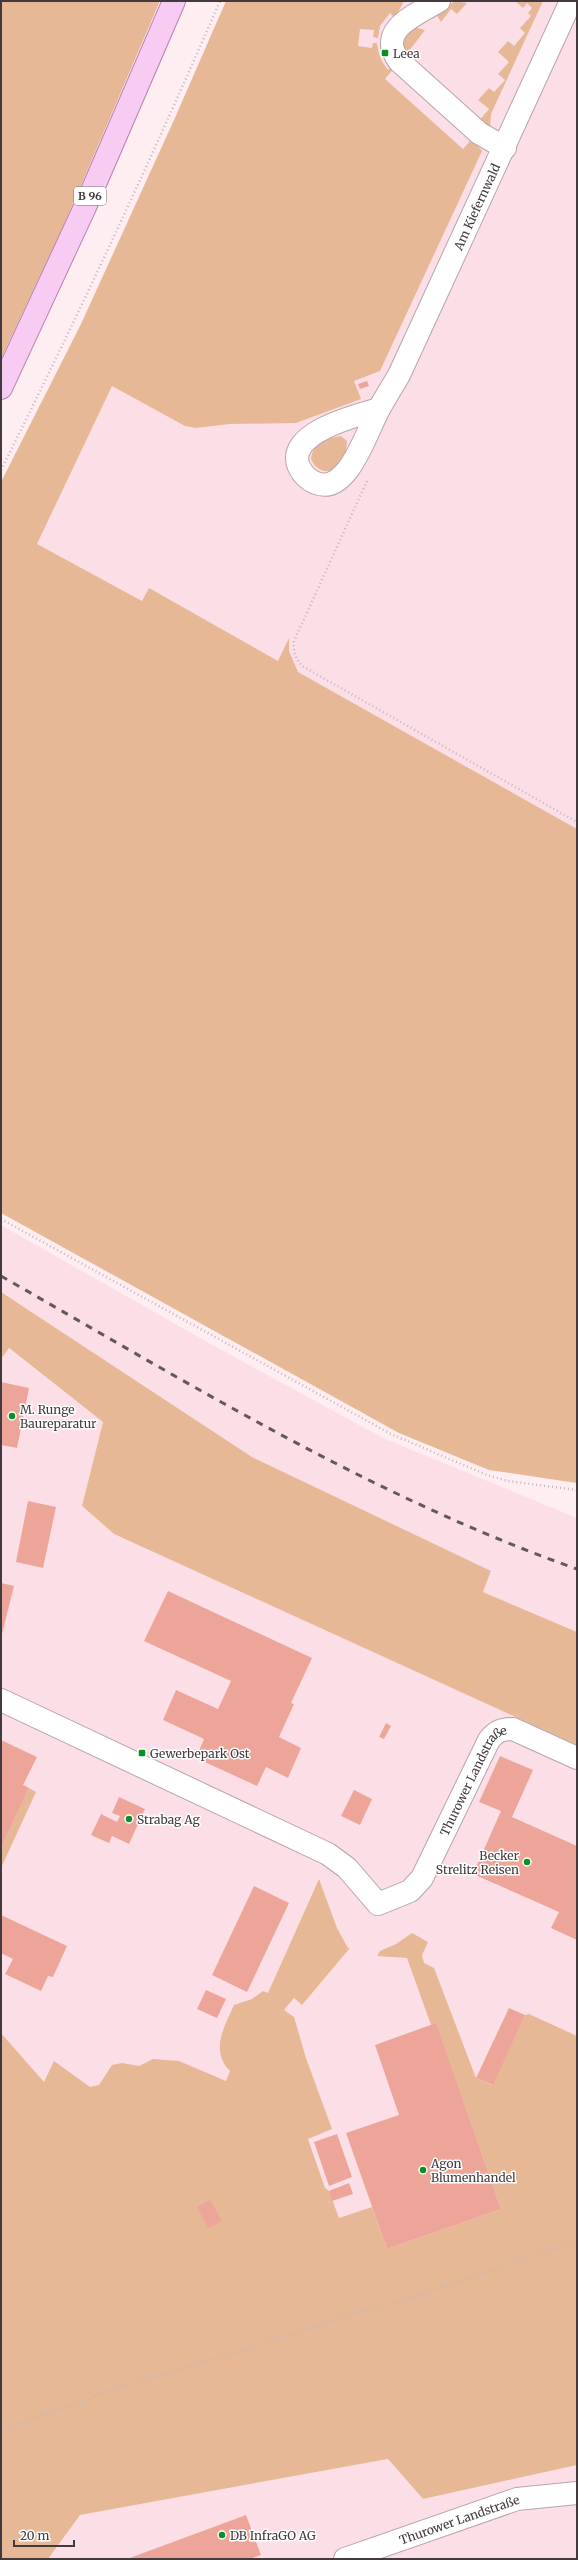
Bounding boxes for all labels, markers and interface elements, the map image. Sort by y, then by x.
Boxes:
place label: Leea [393,46,420,61]
marker: Leea [380,48,390,58]
street label: Am Kiefernwald [450,161,503,253]
road number: B 96 [74,187,106,205]
place label: M. Runge Baureparatur [20,1402,97,1431]
marker: M. Runge Baureparatur [7,1411,17,1421]
street label: Thurower Landstraße [436,1722,508,1838]
place label: Gewerbepark Ost [150,1746,250,1761]
marker: Gewerbepark Ost [137,1748,147,1758]
place label: Strabag Ag [137,1812,201,1827]
marker: Strabag Ag [124,1814,134,1824]
place label: Becker Strelitz Reisen [436,1848,520,1877]
marker: Becker Strelitz Reisen [522,1857,532,1867]
place label: Agon Blumenhandel [430,2156,516,2185]
marker: Agon Blumenhandel [418,2165,428,2175]
street label: Thurower Landstraße [397,2491,521,2547]
scale bar [14,2522,74,2548]
text: 20 m [20,2528,49,2543]
place label: DB InfraGO AG [230,2528,316,2543]
marker: DB InfraGO AG [217,2530,227,2540]

